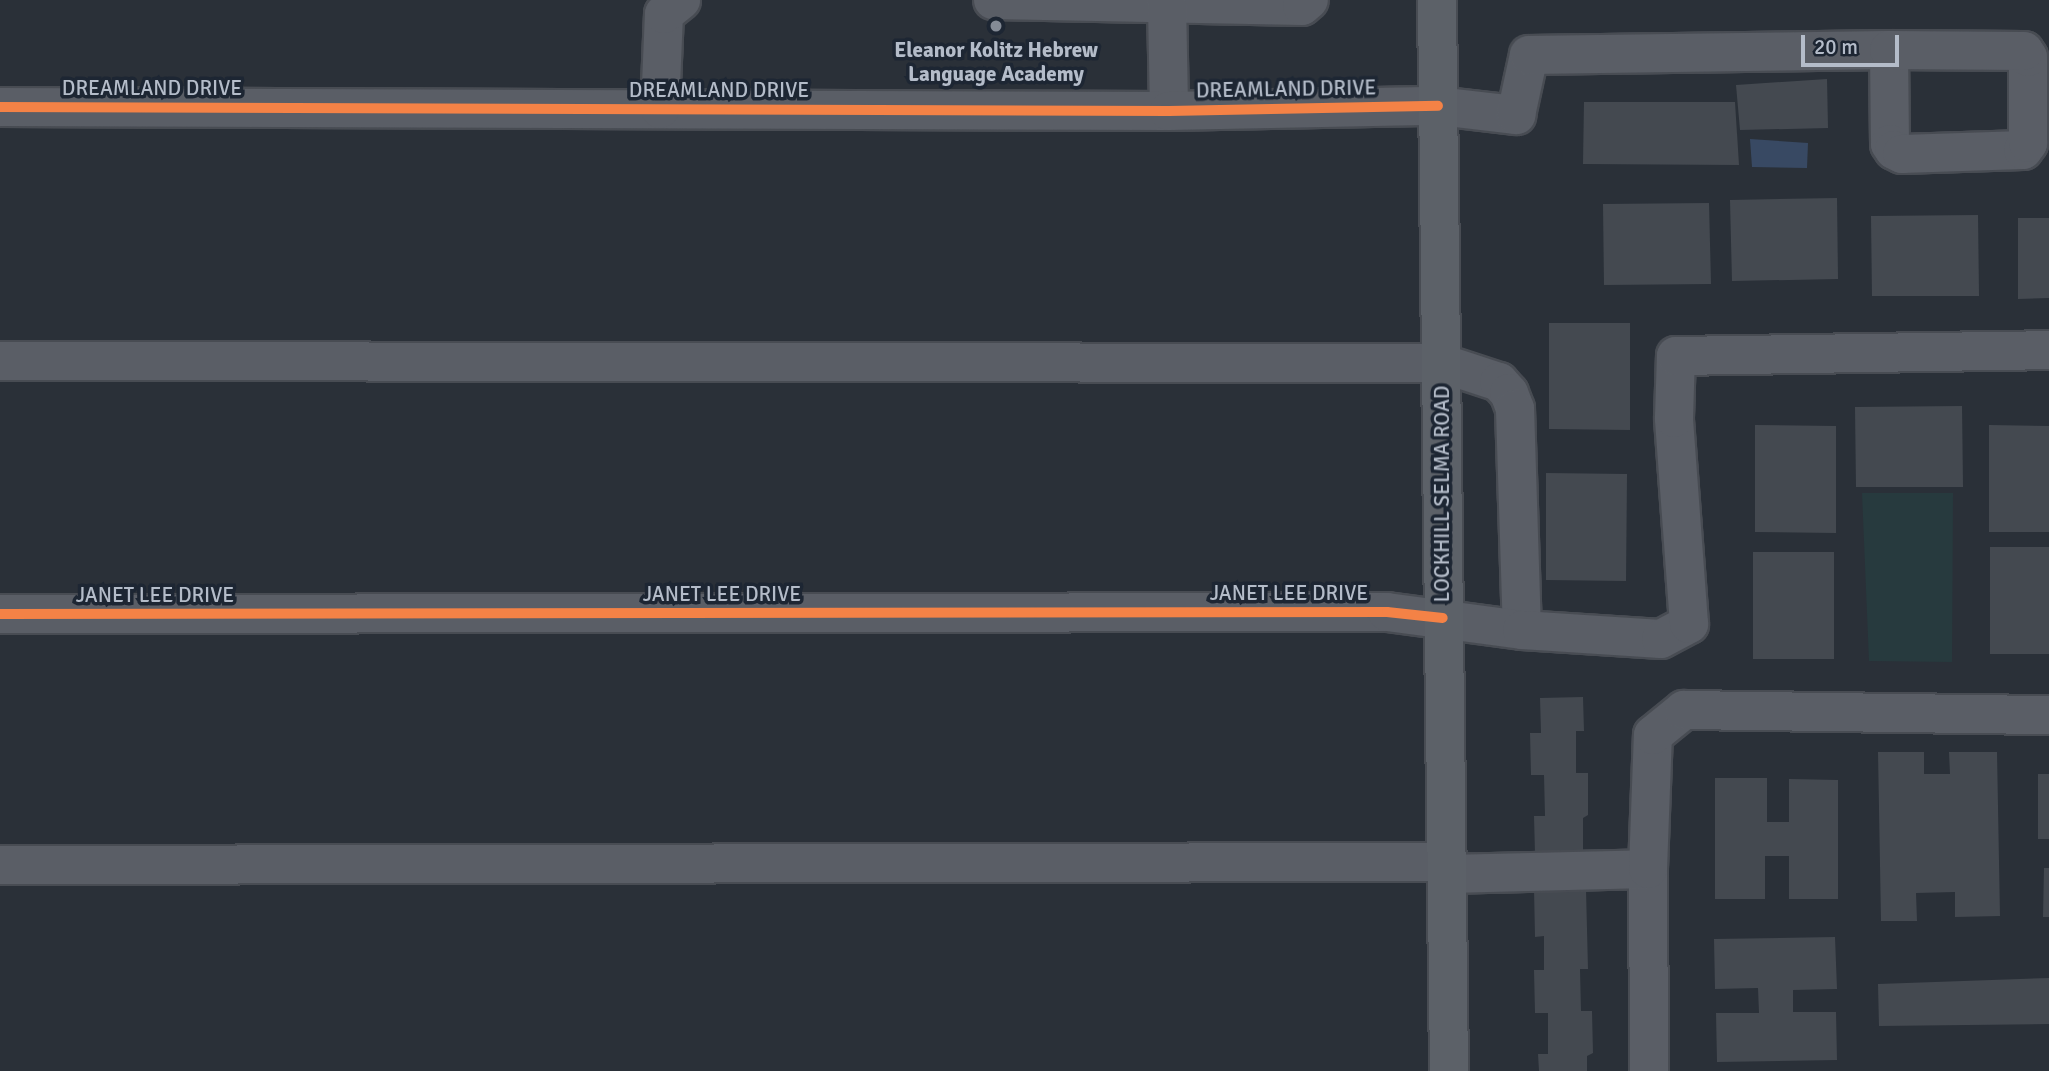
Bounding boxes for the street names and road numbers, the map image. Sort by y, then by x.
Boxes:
street label: DREAMLAND DRIVE [62,75,242,101]
street label: DREAMLAND DRIVE [1196,75,1376,103]
street label: DREAMLAND DRIVE [629,77,809,103]
street label: LOCKHILL SELMA ROAD [1429,386,1455,602]
street label: JANET LEE DRIVE [1210,580,1368,606]
street label: JANET LEE DRIVE [643,581,801,607]
street label: JANET LEE DRIVE [76,582,234,608]

